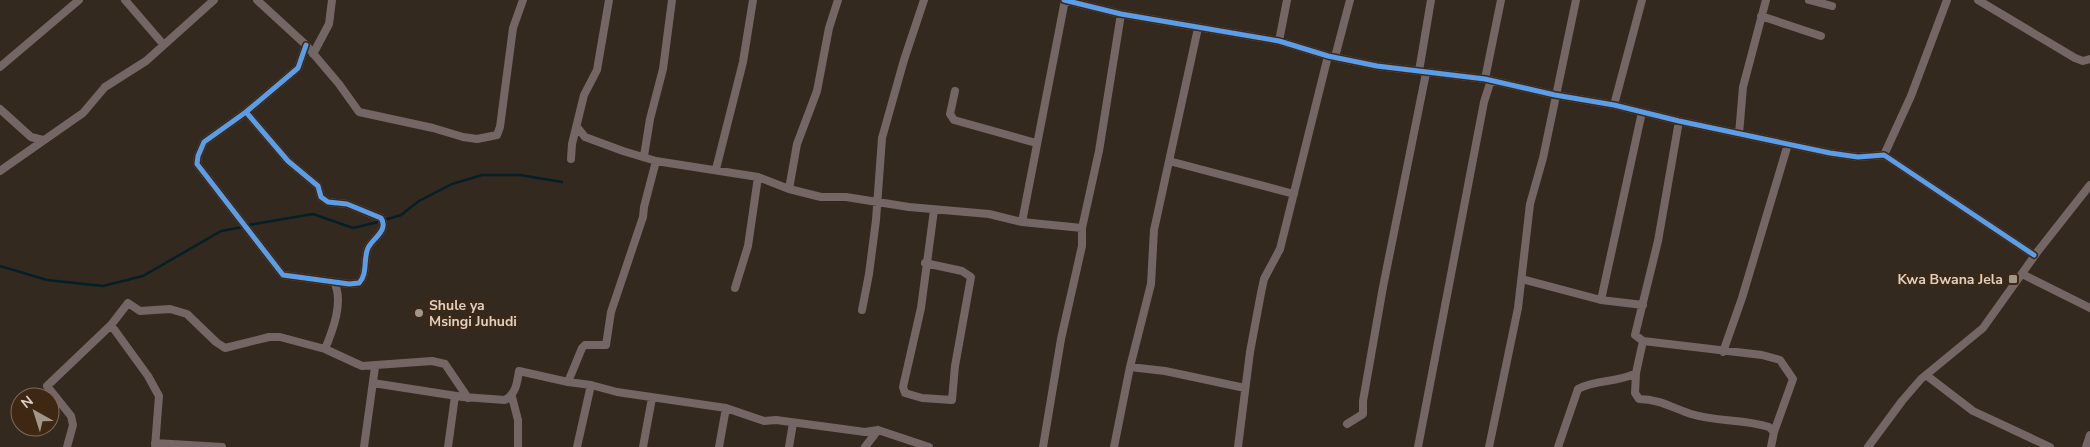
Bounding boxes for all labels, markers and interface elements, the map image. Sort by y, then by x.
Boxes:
place label: Kwa Bwana Jela [1897,270,2003,289]
marker: Kwa Bwana Jela [2007,273,2019,285]
place label: Shule ya Msingi Juhudi [429,296,517,331]
marker: Shule ya Msingi Juhudi [413,307,425,319]
north arrow [10,387,60,437]
text: N [17,392,37,413]

